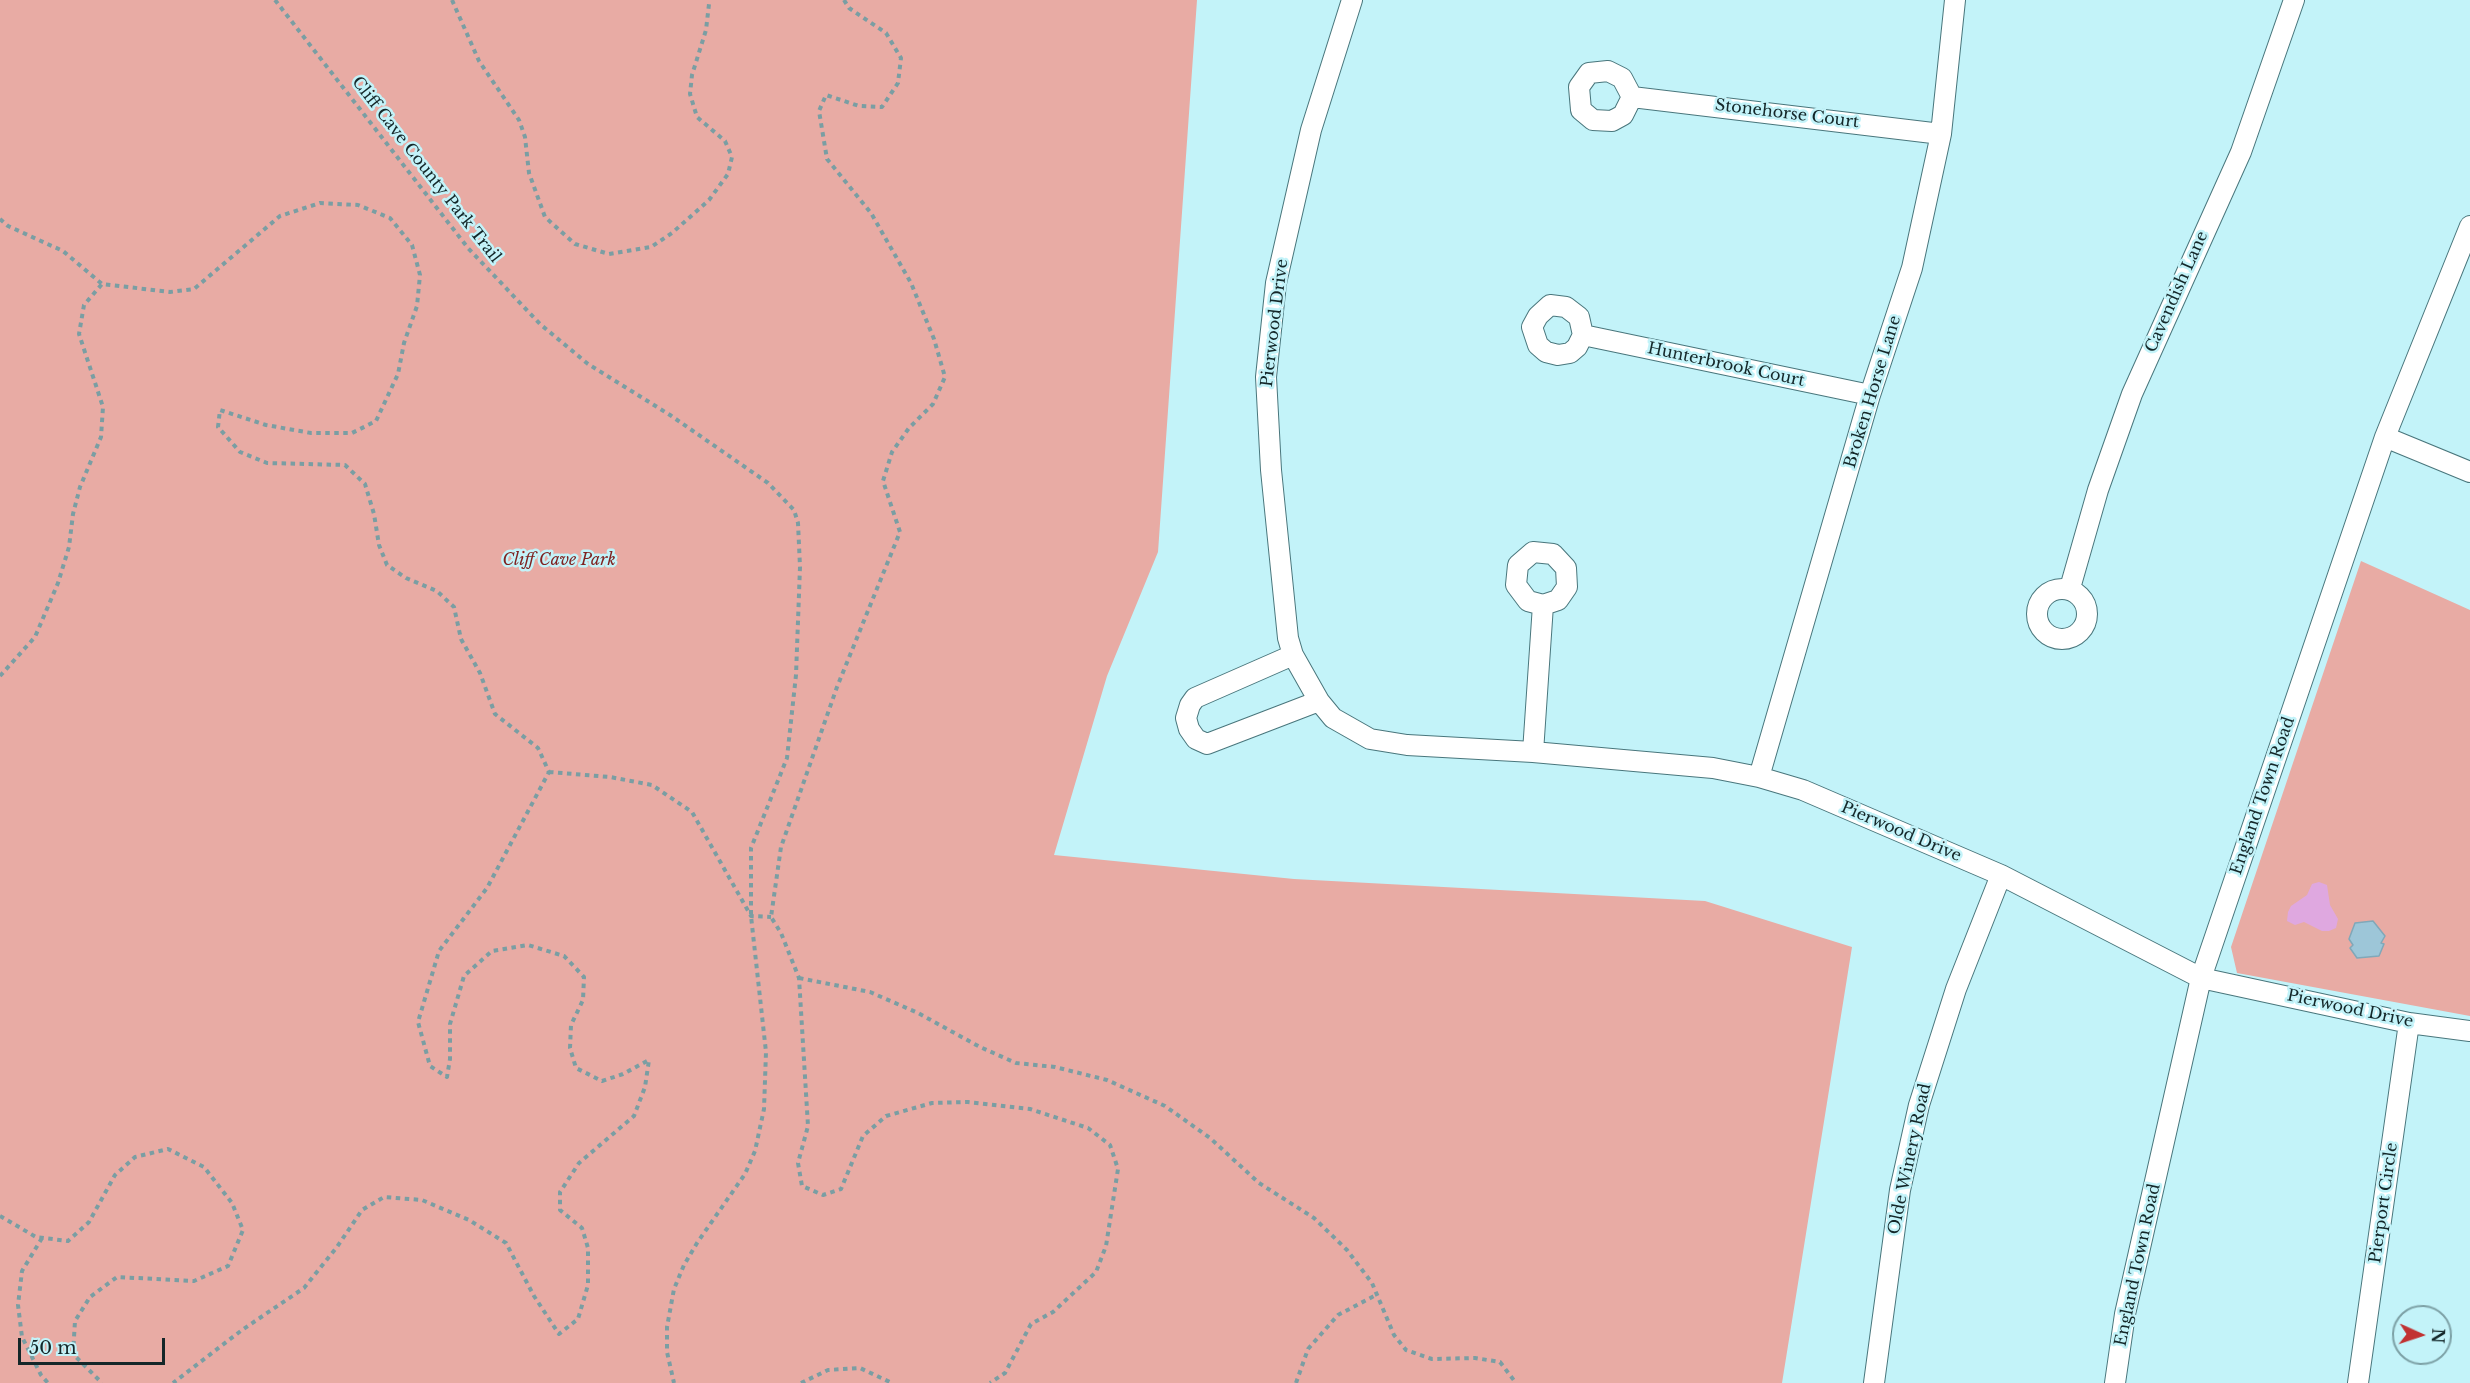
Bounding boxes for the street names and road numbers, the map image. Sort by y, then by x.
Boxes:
street label: Cliff Cave County Park Trail [347,73,505,267]
street label: Stonehorse Court [1714,96,1860,132]
street label: Cavendish Lane [2142,228,2212,356]
street label: Pierwood Drive [1258,258,1292,388]
street label: Broken Horse Lane [1841,313,1905,471]
street label: Hunterbrook Court [1646,339,1806,391]
street label: England Town Road [2227,715,2299,877]
street label: Pierwood Drive [1838,798,1964,866]
street label: Pierwood Drive [2285,986,2415,1032]
street label: Olde Winery Road [1885,1082,1935,1236]
street label: Pierport Circle [2366,1141,2402,1265]
street label: England Town Road [2111,1182,2165,1348]

